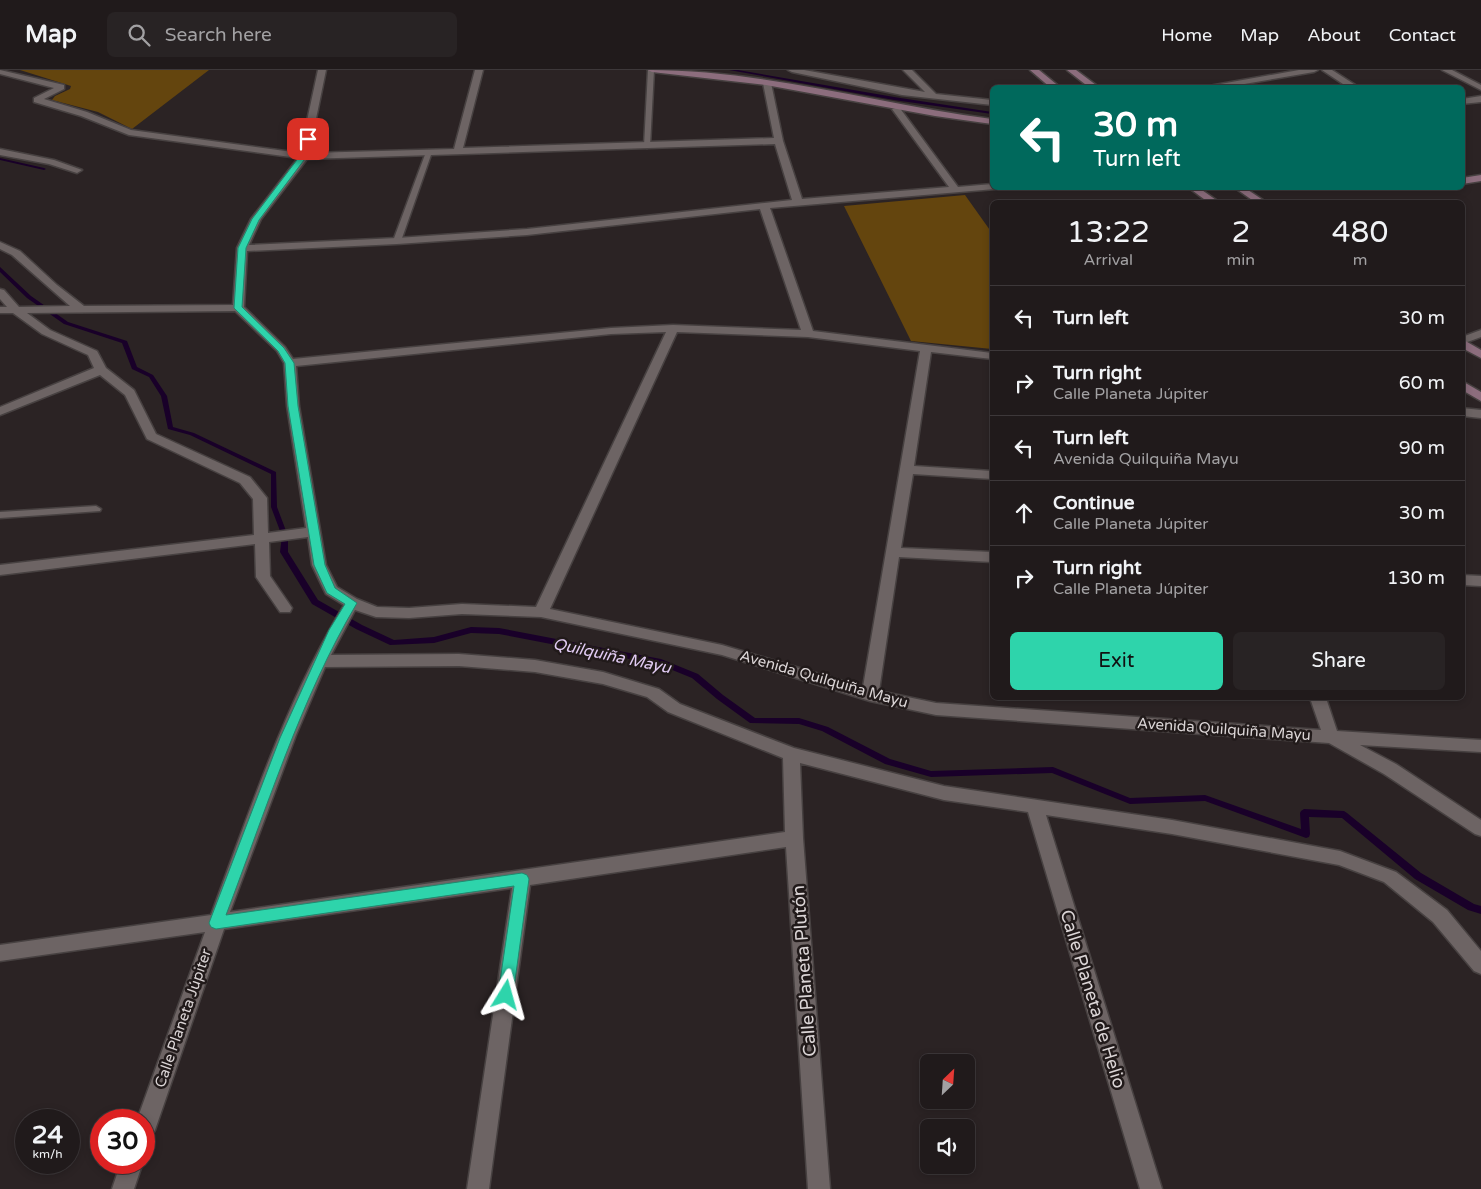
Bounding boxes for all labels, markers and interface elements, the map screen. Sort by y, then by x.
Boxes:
search box [107,12,457,57]
text: Map [25,20,77,49]
icon: search [125,21,153,49]
text: Search here [165,24,272,46]
text: Home [1161,24,1212,46]
text: Map [1240,24,1279,46]
text: About [1307,24,1361,46]
text: Contact [1389,24,1456,46]
text: 30 m [1093,104,1178,146]
icon: left [1010,105,1075,170]
pin [287,118,329,160]
icon: arrive [294,125,322,153]
text: Turn left [1093,146,1181,172]
text: 13:22 [1067,214,1150,251]
text: 2 [1231,214,1250,251]
text: 480 [1332,214,1388,251]
text: Arrival [1084,250,1133,270]
text: min [1227,250,1255,270]
text: m [1353,250,1367,270]
icon: left [1010,304,1038,332]
text: Turn left [1053,307,1129,329]
text: 30 m [1399,307,1445,329]
text: Turn right [1053,362,1141,384]
icon: right [1010,369,1038,397]
text: 60 m [1399,372,1445,394]
text: Calle Planeta Júpiter [1053,384,1208,404]
text: Turn left [1053,427,1129,449]
icon: left [1010,434,1038,462]
text: 90 m [1399,437,1445,459]
text: Avenida Quilquiña Mayu [1053,449,1239,469]
text: Continue [1053,492,1135,514]
icon: ahead [1010,499,1038,527]
text: 30 m [1399,502,1445,524]
text: Calle Planeta Júpiter [1053,514,1208,534]
text: Turn right [1053,557,1141,579]
icon: right [1010,564,1038,592]
text: 130 m [1387,567,1445,589]
text: Calle Planeta Júpiter [1053,579,1208,599]
button: Exit [1010,632,1223,690]
button: Share [1233,632,1445,690]
water label: Quilquiña Mayu [551,634,674,678]
street label: Avenida Quilquiña Mayu [738,646,910,712]
street label: Avenida Quilquiña Mayu [1137,714,1311,744]
street label: Calle Planeta Plutón [787,884,821,1058]
street label: Calle Planeta de Helio [1055,907,1131,1091]
street label: Calle Planeta Júpiter [151,946,215,1090]
position arrow [479,968,531,1020]
north arrow [920,1054,975,1109]
map controls [920,1054,975,1174]
speed limit sign: 30 [90,1109,155,1174]
button: sound [920,1119,975,1174]
text: 24 [32,1120,63,1150]
text: km/h [32,1147,63,1161]

